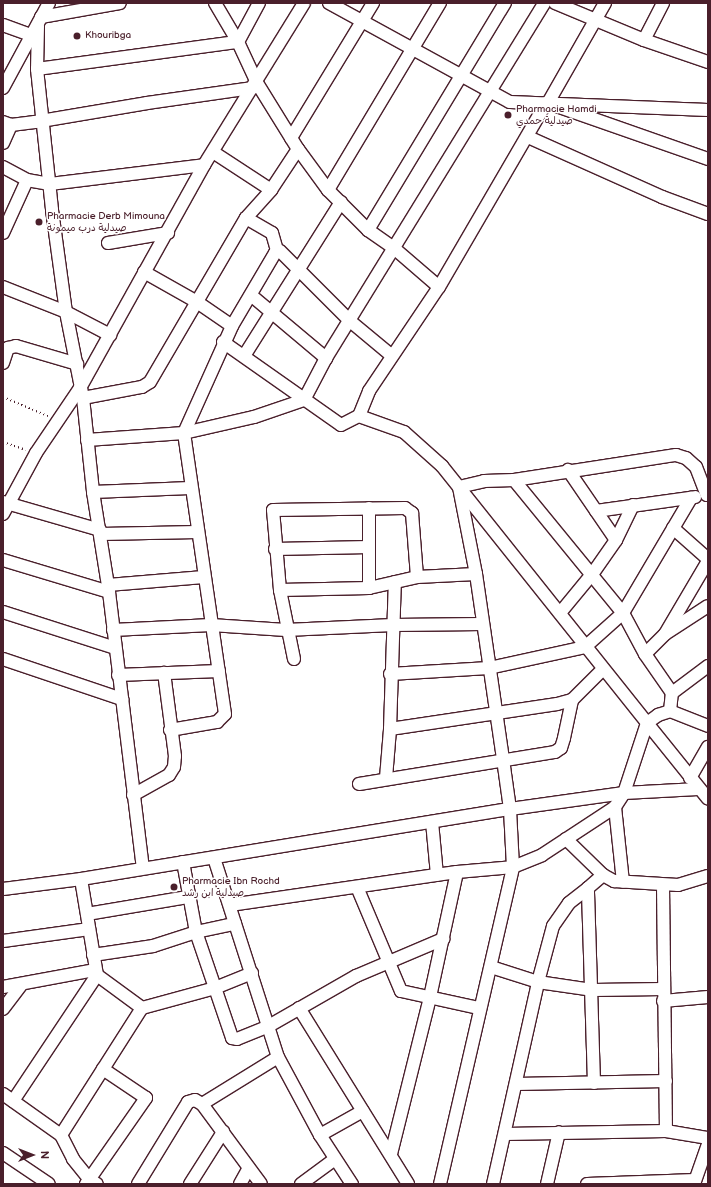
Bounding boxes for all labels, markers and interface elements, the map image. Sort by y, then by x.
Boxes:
place label: Khouribga [85,30,131,42]
marker: Khouribga [72,31,82,41]
place label: Pharmacie Hamdi صيدلية حمدي [516,103,597,126]
marker: Pharmacie Hamdi صيدلية حمدي [503,110,513,120]
place label: Pharmacie Derb Mimouna صيدلية درب ميمونة [47,210,165,234]
marker: Pharmacie Derb Mimouna صيدلية درب ميمونة [34,217,44,227]
place label: Pharmacie Ibn Rochd صيدلية ابن رشد [182,875,280,898]
marker: Pharmacie Ibn Rochd صيدلية ابن رشد [169,882,179,892]
north arrow [12,1135,52,1175]
text: N [38,1151,51,1159]

